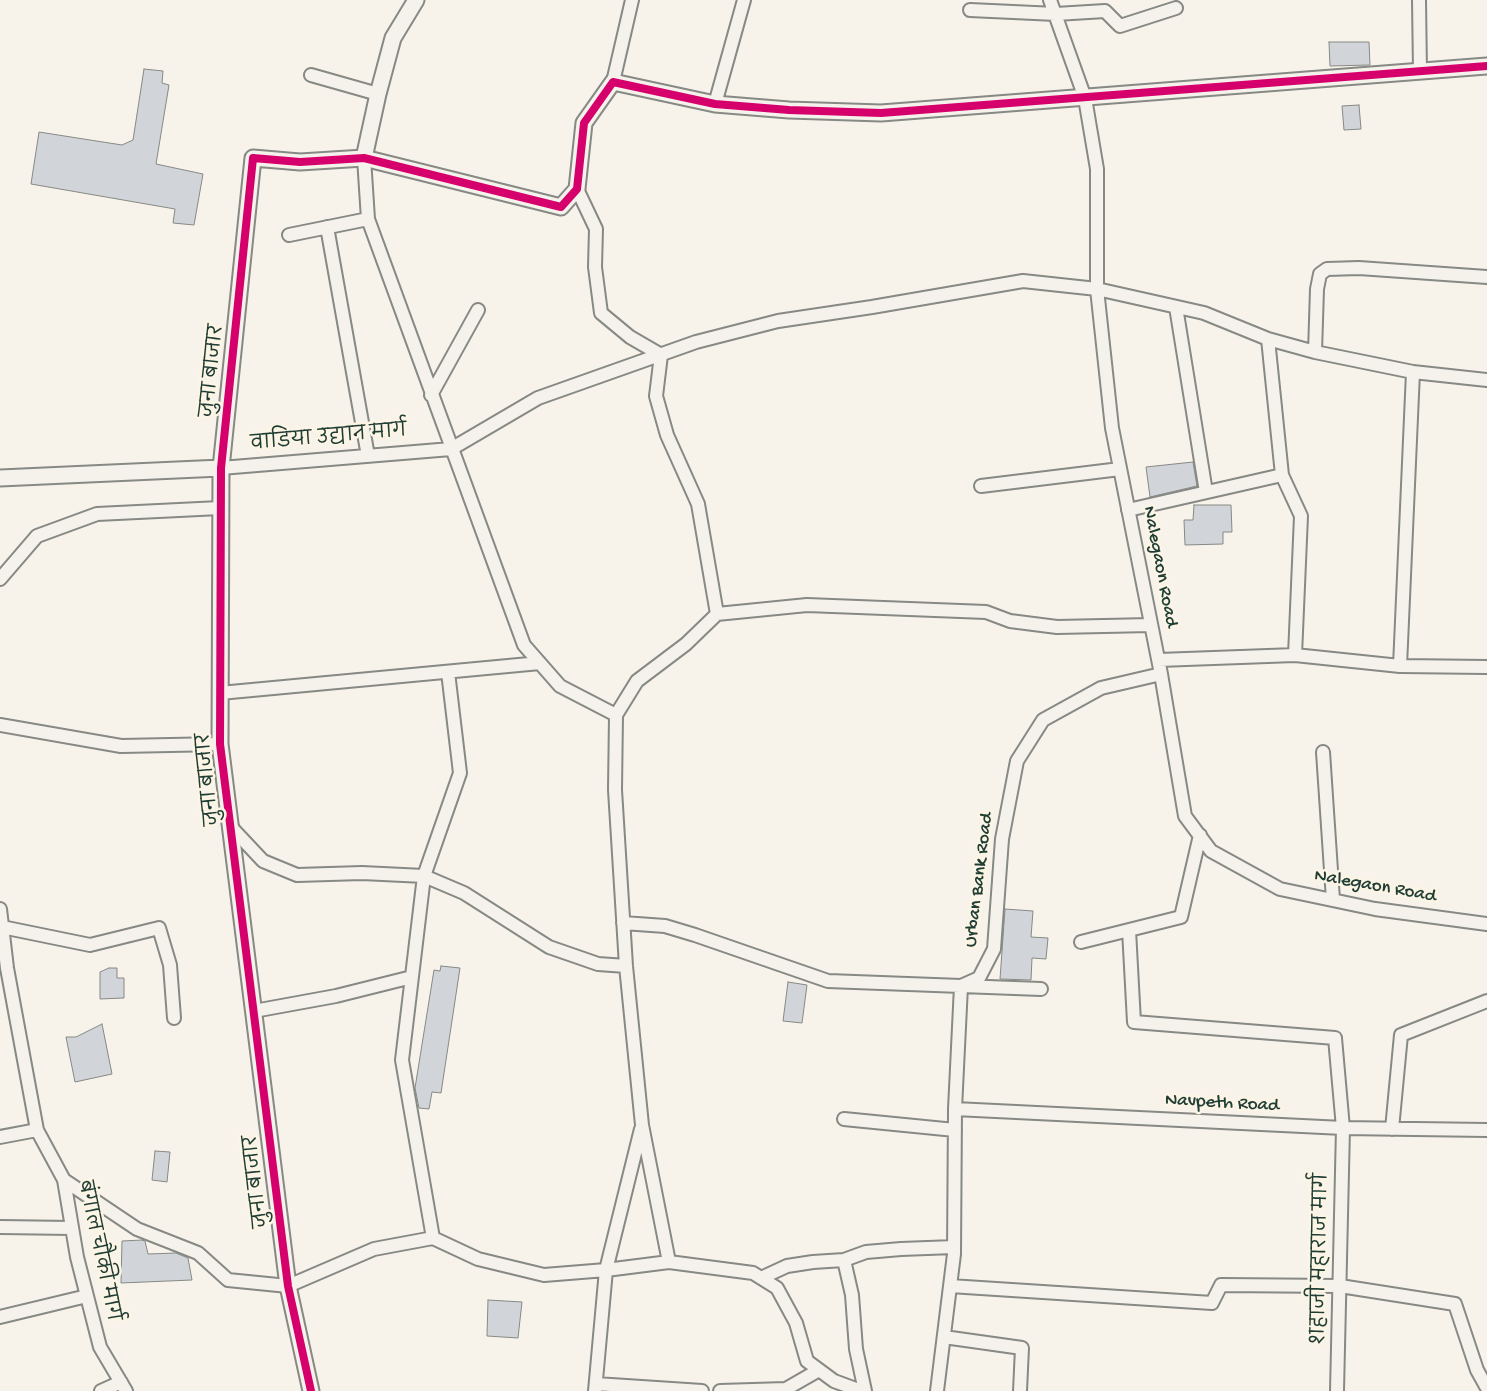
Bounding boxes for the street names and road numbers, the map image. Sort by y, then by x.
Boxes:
street label: जुना बाजार [198,324,230,418]
street label: वाडिया उद्यान मार्ग [250,421,408,457]
street label: Nalegaon Road [1136,504,1182,630]
street label: जुना बाजार [194,732,226,826]
street label: Urban Bank Road [960,811,1000,949]
street label: Nalegaon Road [1312,865,1438,909]
street label: Navpeth Road [1164,1090,1280,1118]
street label: जुना बाजार [241,1134,275,1228]
street label: शहाजी महाराज मार्ग [1309,1173,1335,1345]
street label: बंगाल चौकी मार्ग [71,1178,123,1324]

